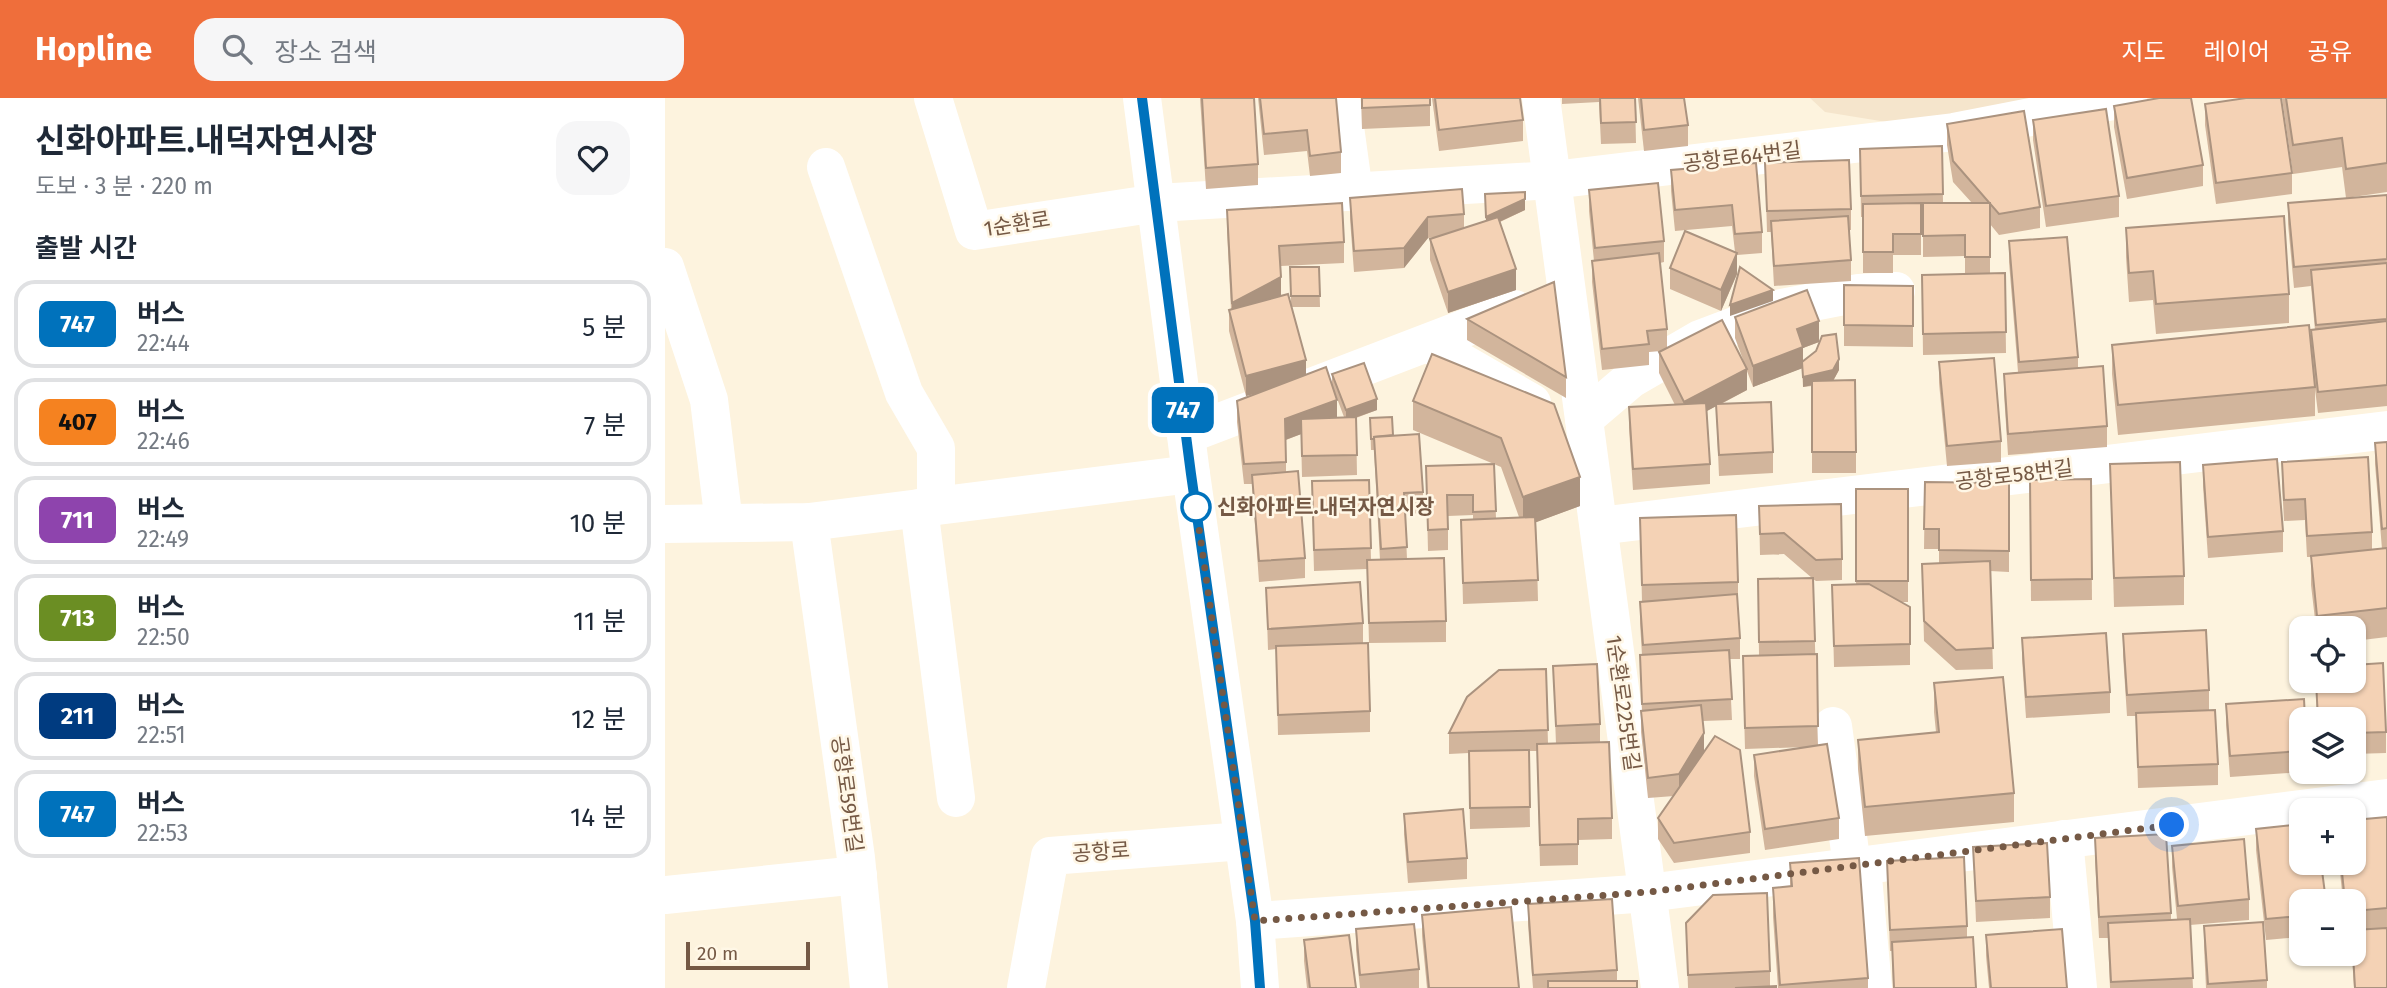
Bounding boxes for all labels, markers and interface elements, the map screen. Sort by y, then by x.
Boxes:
search box [194,18,684,81]
text: Hopline [35,29,152,69]
icon: search [218,30,256,68]
text: 장소 검색 [274,37,377,68]
text: 지도 [2121,38,2166,66]
text: 레이어 [2204,38,2270,66]
text: 공유 [2308,38,2352,66]
text: 신화아파트.내덕자연시장 [35,121,377,161]
button: heart [556,121,630,195]
street label: 공항로64번길 [1681,137,1803,177]
text: 도보 · 3 분 · 220 m [35,172,213,200]
street label: 1순환로 [982,206,1052,242]
text: 출발 시간 [35,233,137,264]
text: 버스 [137,298,185,329]
text: 747 [60,310,95,338]
text: 5 분 [582,312,626,343]
text: 22:44 [137,329,190,357]
line badge: 747 [1143,387,1223,433]
text: 버스 [137,396,185,427]
text: 747 [1166,396,1200,424]
text: 407 [58,408,97,436]
text: 7 분 [584,410,626,441]
text: 22:46 [137,427,190,455]
street label: 공항로58번길 [1954,455,2074,495]
marker: 신화아파트.내덕자연시장 [1181,492,1211,522]
text: 버스 [137,494,185,525]
place label: 신화아파트.내덕자연시장 [1217,494,1435,520]
text: 711 [61,506,94,534]
text: 10 분 [569,508,626,539]
text: 22:49 [137,525,189,553]
text: 버스 [137,592,185,623]
text: 713 [60,604,95,632]
text: 11 분 [573,606,626,637]
map controls [2289,616,2366,966]
button: locate [2289,616,2366,693]
text: 22:50 [137,623,190,651]
street label: 1순환로225번길 [1601,633,1645,773]
text: 버스 [137,690,185,721]
text: 211 [61,702,94,730]
text: 12 분 [571,704,626,735]
button: layers [2289,707,2366,784]
text: 22:51 [137,721,186,749]
street label: 공항로59번길 [826,734,868,854]
text: 버스 [137,788,185,819]
button: + [2289,798,2366,875]
text: 747 [60,800,95,828]
text: 14 분 [570,802,626,833]
your location [2154,807,2189,842]
text: 22:53 [137,819,188,847]
street label: 공항로 [1071,837,1131,867]
button: − [2289,889,2366,966]
scale bar [686,939,810,971]
text: 20 m [697,942,738,965]

